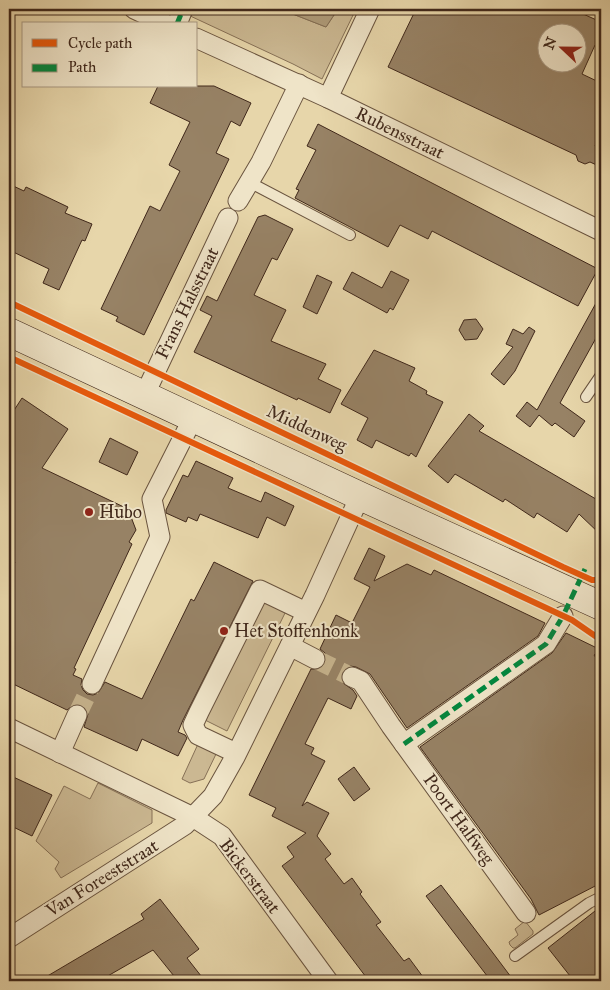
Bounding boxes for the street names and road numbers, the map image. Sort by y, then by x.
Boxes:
street label: Rubensstraat [352,102,448,164]
street label: Frans Halsstraat [150,243,224,363]
street label: Middenweg [263,400,351,457]
street label: Poort Halfweg [418,769,500,870]
street label: Van Foreeststraat [41,834,163,922]
street label: Bickerstraat [215,834,286,918]

